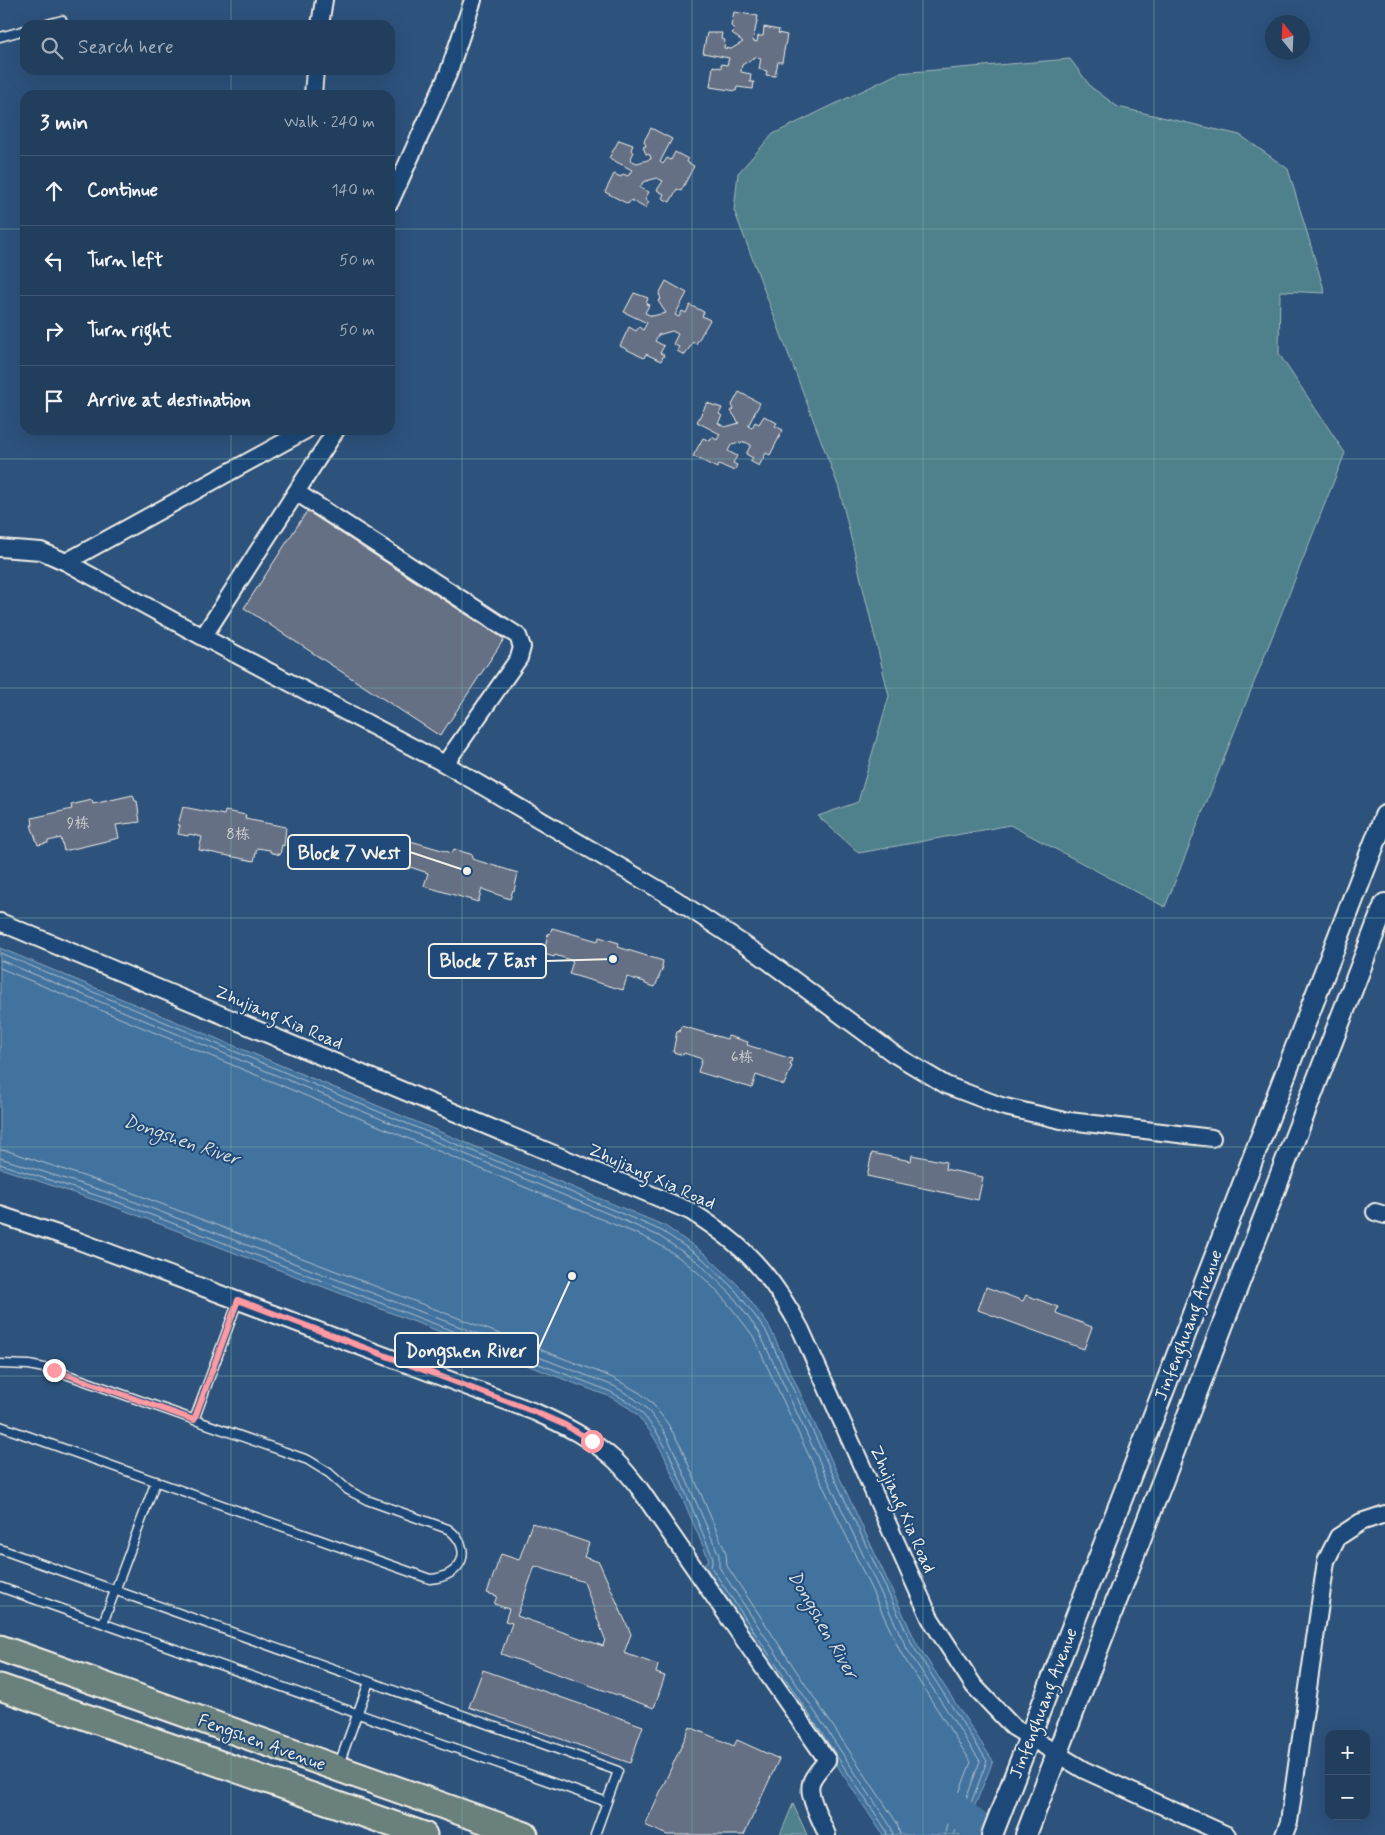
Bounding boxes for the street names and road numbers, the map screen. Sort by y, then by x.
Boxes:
street label: Zhujiang Xia Road [210,980,346,1058]
street label: Zhujiang Xia Road [583,1138,719,1218]
street label: Jinfenghuang Avenue [1149,1246,1231,1405]
street label: Zhujiang Xia Road [861,1442,941,1578]
street label: Jinfenghuang Avenue [1004,1624,1086,1783]
street label: Fengshen Avenue [194,1709,329,1778]

